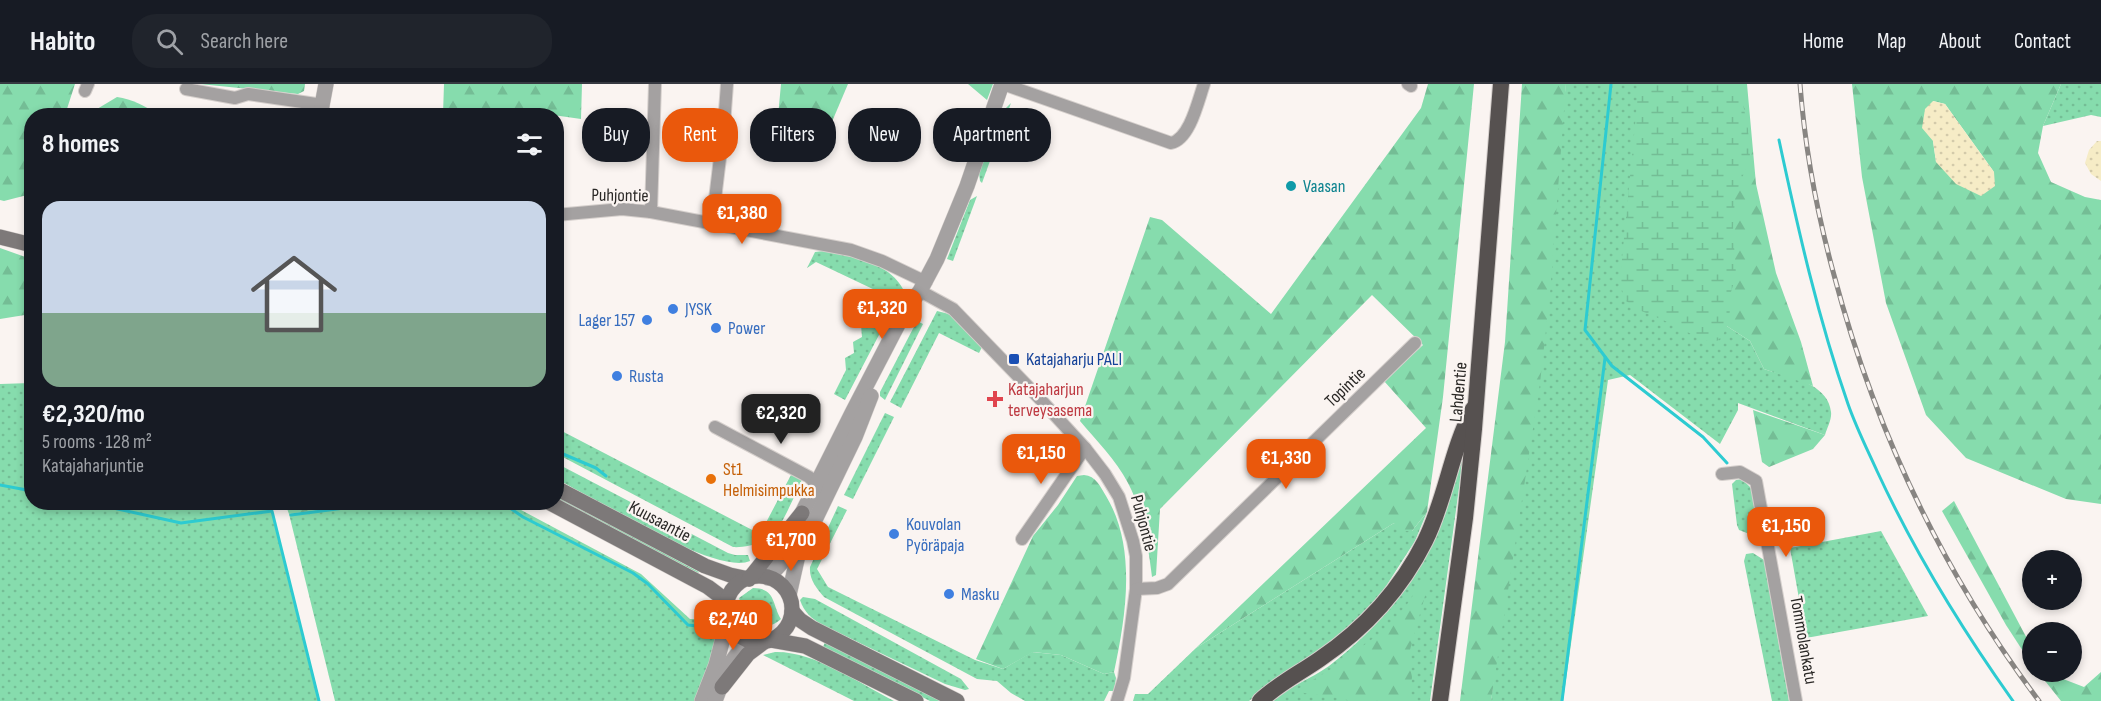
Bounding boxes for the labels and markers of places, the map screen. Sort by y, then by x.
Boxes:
place label: Vaasan [1303,176,1345,197]
marker: Vaasan [1284,179,1298,193]
pin: €1,380 [693,194,791,245]
pin: €1,320 [833,289,931,340]
place label: JYSK [684,299,713,320]
marker: JYSK [666,302,680,316]
place label: Lager 157 [578,310,636,331]
marker: Lager 157 [640,313,654,327]
place label: Power [728,318,765,339]
marker: Power [709,321,723,335]
place label: Katajaharju PALI [1026,349,1122,370]
marker: Katajaharju PALI [1007,352,1021,366]
place label: Rusta [629,366,664,387]
marker: Rusta [610,369,624,383]
place label: Katajaharjun terveysasema [1008,379,1092,421]
marker: Katajaharjun terveysasema [986,390,1004,408]
pin: €2,320 [732,394,830,445]
pin: €1,150 [992,434,1090,485]
pin: €1,330 [1237,439,1335,490]
place label: St1 Helmisimpukka [723,459,815,501]
marker: St1 Helmisimpukka [704,472,718,486]
pin: €1,150 [1737,507,1835,558]
place label: Kouvolan Pyöräpaja [906,514,964,556]
pin: €1,700 [742,521,840,572]
marker: Kouvolan Pyöräpaja [887,527,901,541]
place label: Masku [961,584,999,605]
marker: Masku [942,587,956,601]
pin: €2,740 [684,600,782,651]

